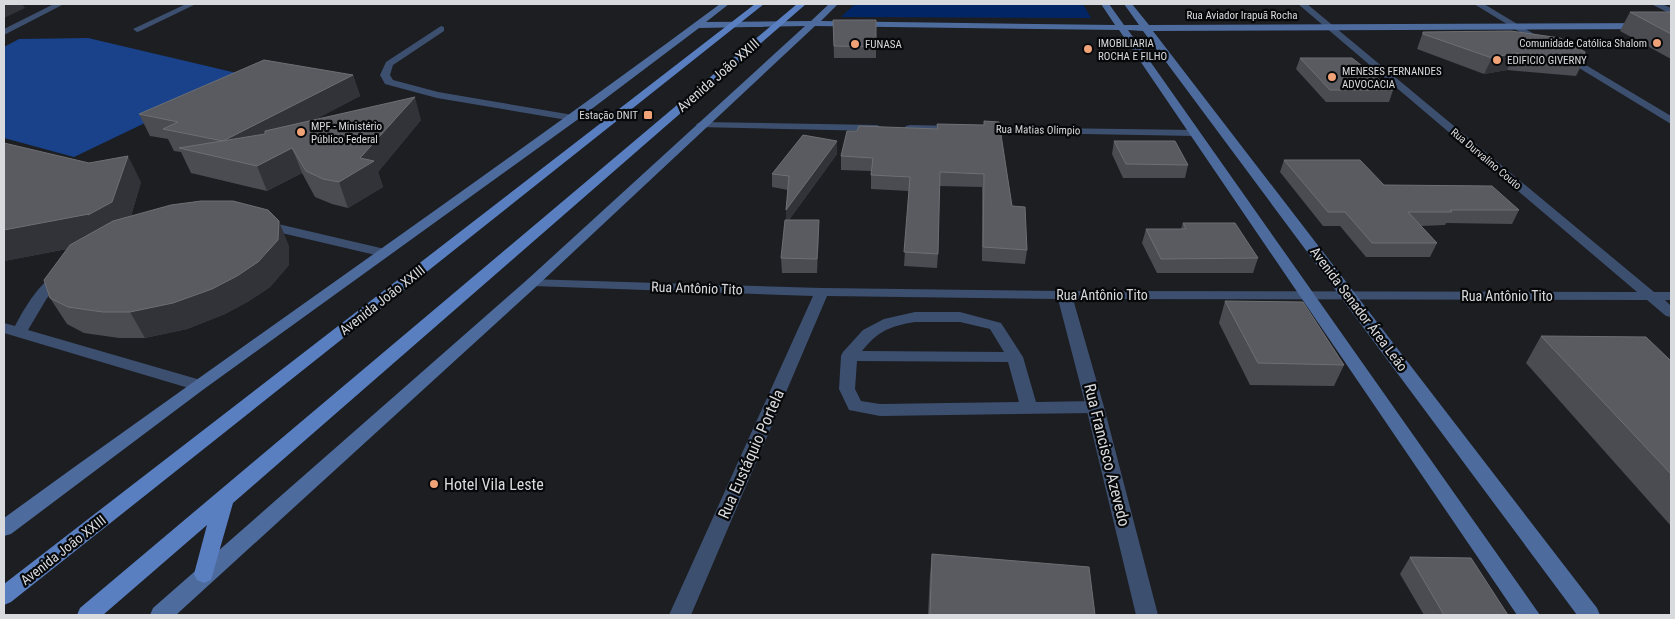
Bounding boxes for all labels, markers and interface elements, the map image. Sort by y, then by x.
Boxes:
street label: Rua Aviador Irapuã Rocha [1186,9,1298,22]
street label: Avenida João XXIII [674,35,762,115]
place label: IMOBILIARIA ROCHA E FILHO [1098,37,1167,63]
place label: Comunidade Católica Shalom [1519,37,1647,50]
marker: Comunidade Católica Shalom [1651,37,1663,49]
marker: FUNASA [849,38,861,50]
place label: FUNASA [865,38,902,51]
marker: IMOBILIARIA ROCHA E FILHO [1082,43,1094,55]
marker: EDIFICIO GIVERNY [1491,54,1503,66]
place label: EDIFICIO GIVERNY [1507,54,1587,67]
place label: MENESES FERNANDES ADVOCACIA [1342,65,1442,91]
marker: MENESES FERNANDES ADVOCACIA [1326,71,1338,83]
place label: Estação DNIT [579,109,638,122]
marker: Estação DNIT [642,109,654,121]
place label: MPF - Ministério Público Federal [311,120,382,146]
street label: Rua Matias Olimpio [996,123,1081,137]
marker: MPF - Ministério Público Federal [295,126,307,138]
street label: Rua Durvalino Couto [1448,126,1524,193]
street label: Avenida Senador Área Leão [1307,243,1412,374]
street label: Avenida João XXIII [336,262,428,338]
street label: Rua Antônio Tito [651,278,743,298]
street label: Rua Antônio Tito [1056,287,1148,303]
street label: Rua Antônio Tito [1461,288,1553,304]
street label: Rua Francisco Azevedo [1080,382,1134,528]
street label: Rua Eustáquio Portela [714,386,788,522]
place label: Hotel Vila Leste [444,475,544,494]
marker: Hotel Vila Leste [428,478,440,490]
street label: Avenida João XXIII [17,512,109,588]

